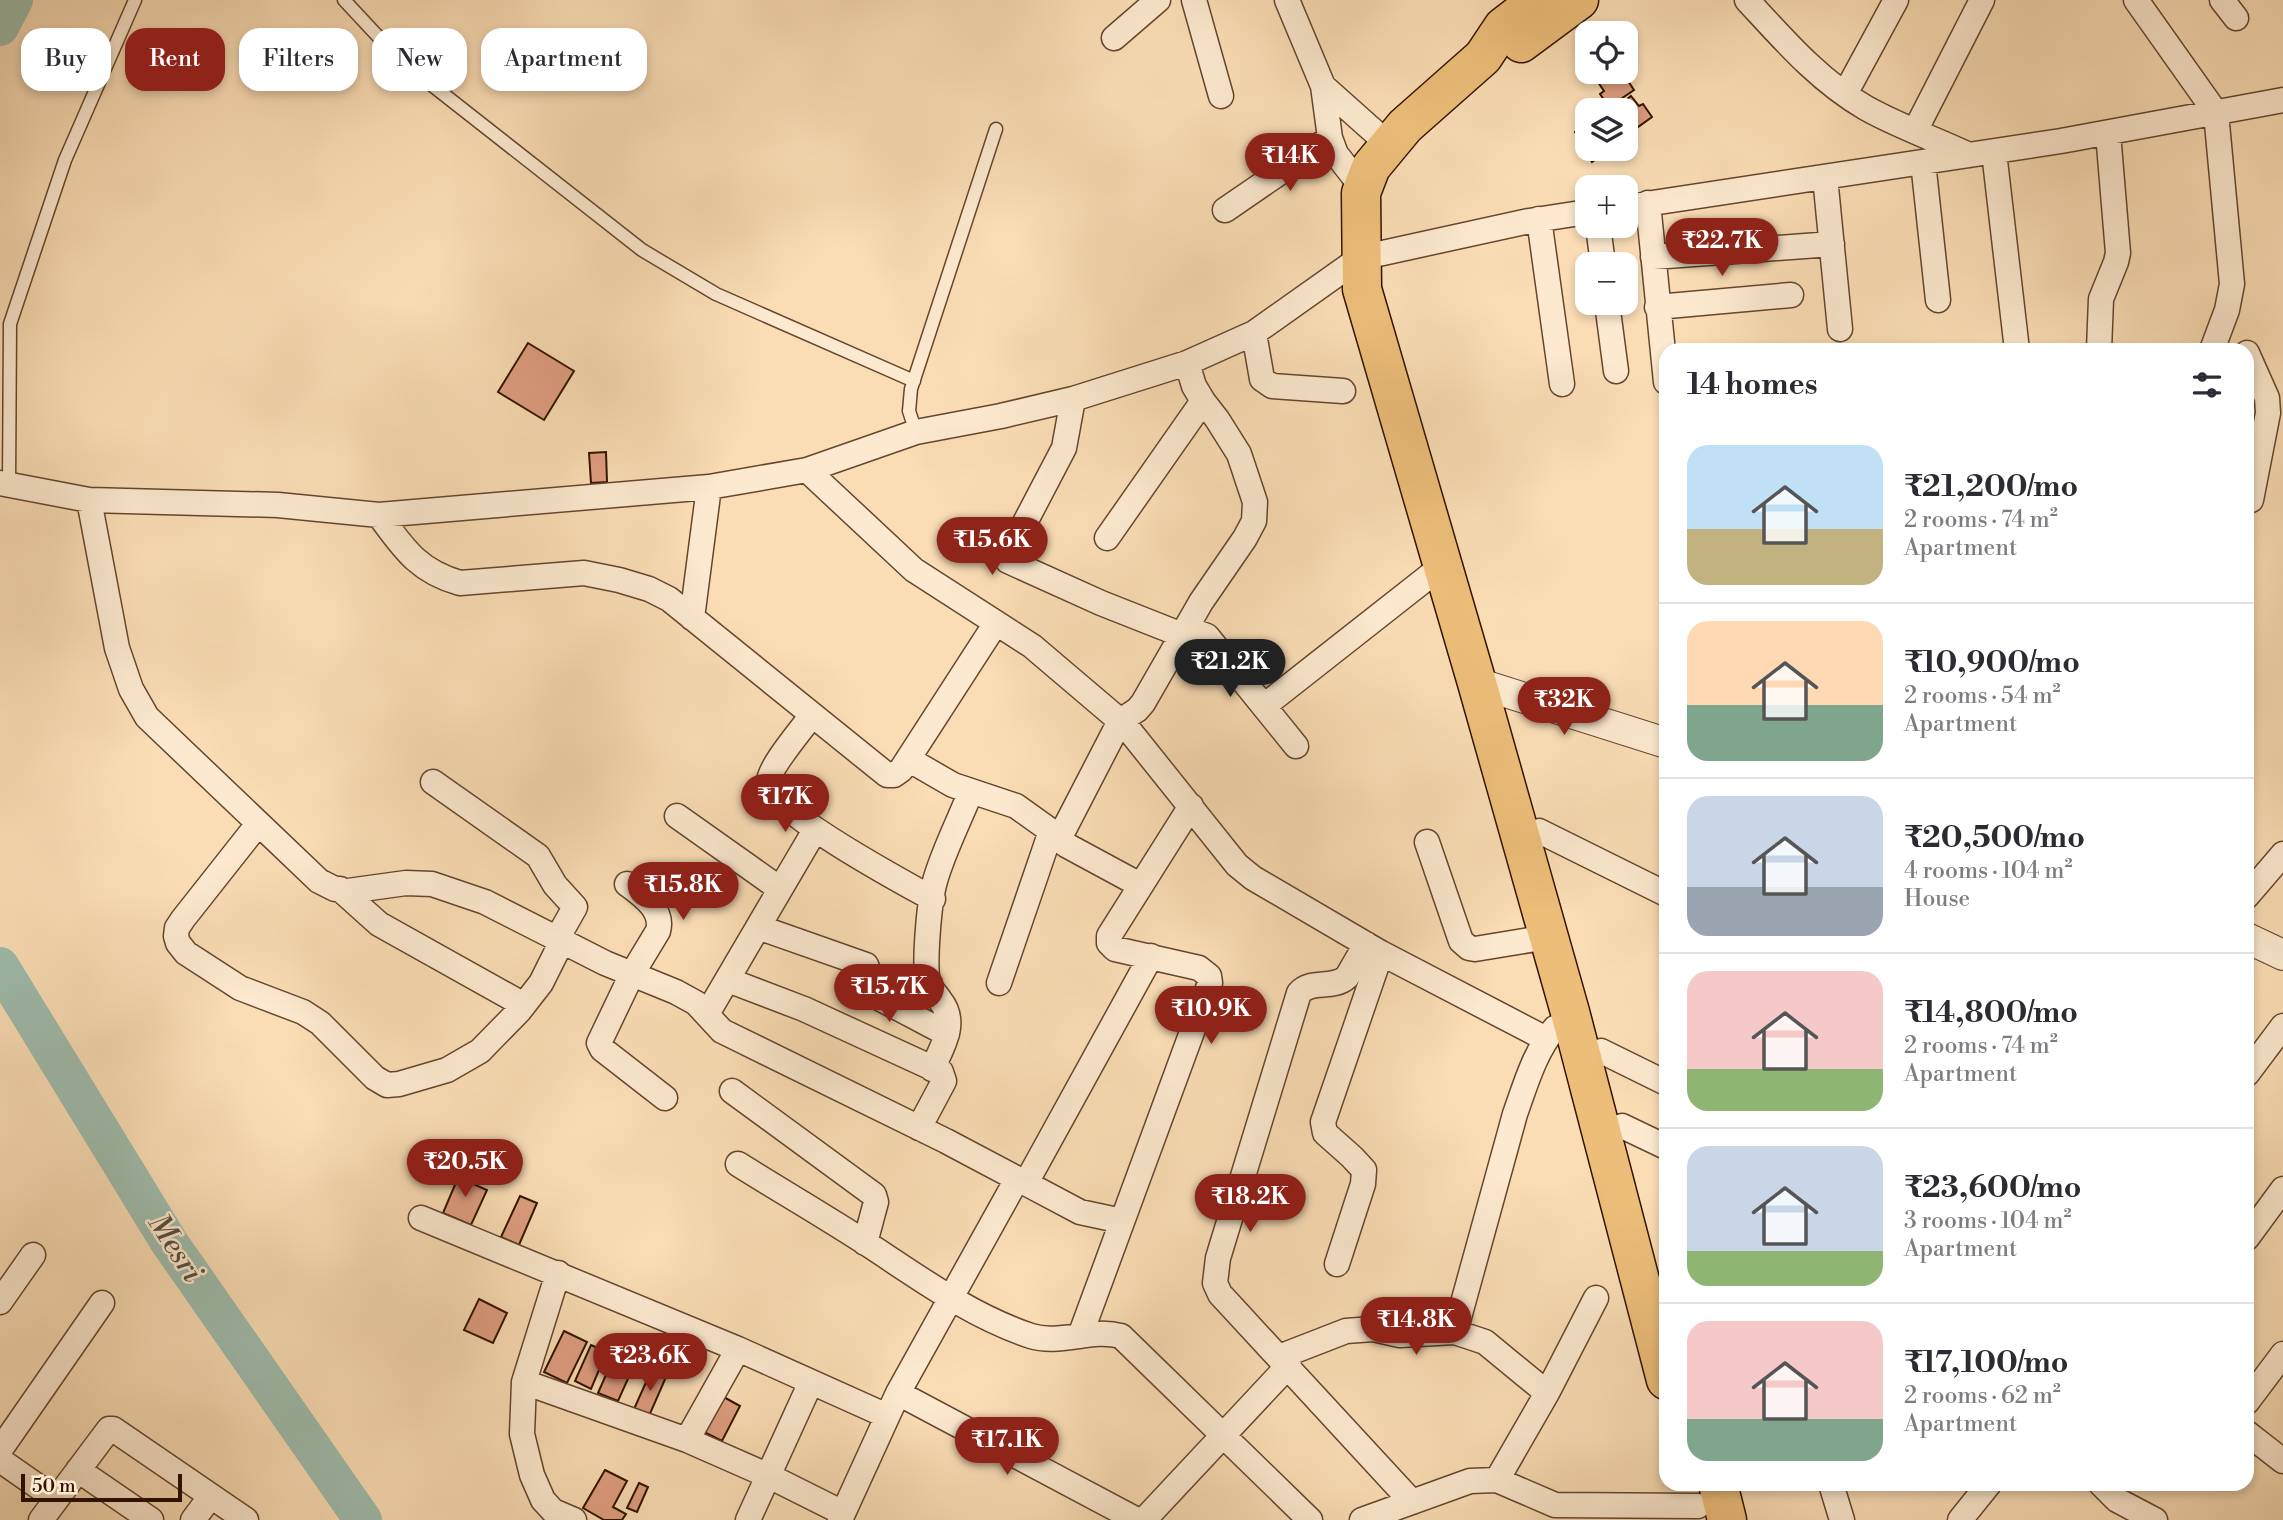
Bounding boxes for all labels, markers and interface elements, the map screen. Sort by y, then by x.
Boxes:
map controls [1575,21,1638,315]
button: locate [1575,21,1638,84]
chip: Buy [21,28,111,91]
chip: Rent [125,28,225,91]
chip: Filters [239,28,358,91]
chip: New [372,28,467,91]
chip: Apartment [481,28,647,91]
button: layers [1575,98,1638,161]
pin: ₹14K [1249,134,1331,193]
text: ₹14K [1261,142,1319,170]
button: + [1575,175,1638,238]
pin: ₹22.7K [1665,218,1779,278]
text: ₹22.7K [1681,227,1763,255]
button: − [1575,252,1638,315]
text: 14 homes [1687,366,1818,404]
icon: filters [2188,366,2226,404]
text: ₹21,200/mo [1904,468,2078,506]
icon: home [1743,473,1827,557]
text: 2 rooms · 74 m² [1904,506,2058,534]
pin: ₹15.6K [935,518,1049,577]
text: ₹15.6K [953,526,1031,554]
text: Apartment [1904,534,2017,562]
pin: ₹21.2K [1173,640,1287,699]
text: ₹10,900/mo [1904,644,2080,682]
text: ₹21.2K [1190,648,1270,676]
icon: home [1743,649,1827,733]
pin: ₹32K [1523,678,1605,737]
text: 2 rooms · 54 m² [1904,682,2061,710]
text: ₹32K [1534,686,1594,714]
text: Apartment [1904,710,2017,738]
pin: ₹17K [744,774,826,834]
text: ₹17K [757,783,813,811]
text: ₹20,500/mo [1904,819,2085,857]
icon: home [1743,824,1827,908]
text: 4 rooms · 104 m² [1904,857,2073,885]
pin: ₹15.8K [626,862,740,922]
text: ₹15.8K [644,871,722,899]
text: House [1904,885,1970,913]
pin: ₹15.7K [832,964,946,1024]
text: ₹15.7K [850,973,928,1001]
pin: ₹10.9K [1154,986,1268,1046]
text: ₹14,800/mo [1904,994,2078,1032]
text: ₹10.9K [1171,995,1251,1023]
icon: home [1743,999,1827,1083]
text: 2 rooms · 74 m² [1904,1032,2058,1060]
text: Apartment [1904,1060,2017,1088]
pin: ₹20.5K [408,1140,522,1199]
text: ₹20.5K [423,1148,507,1176]
text: ₹23,600/mo [1904,1169,2081,1207]
pin: ₹18.2K [1193,1174,1307,1234]
icon: home [1743,1174,1827,1258]
text: ₹18.2K [1211,1183,1289,1211]
water label: Mesri [139,1207,211,1290]
text: 3 rooms · 104 m² [1904,1207,2072,1235]
text: Apartment [1904,1235,2017,1263]
pin: ₹14.8K [1359,1298,1473,1357]
text: ₹14.8K [1377,1306,1455,1334]
pin: ₹23.6K [593,1334,707,1393]
text: ₹23.6K [609,1342,691,1370]
text: ₹17,100/mo [1904,1344,2068,1382]
icon: home [1743,1349,1827,1433]
text: 2 rooms · 62 m² [1904,1382,2061,1410]
text: Apartment [1904,1410,2017,1438]
pin: ₹17.1K [950,1418,1064,1477]
text: ₹17.1K [971,1426,1043,1454]
scale bar [21,1471,182,1503]
text: 50 m [32,1474,76,1498]

